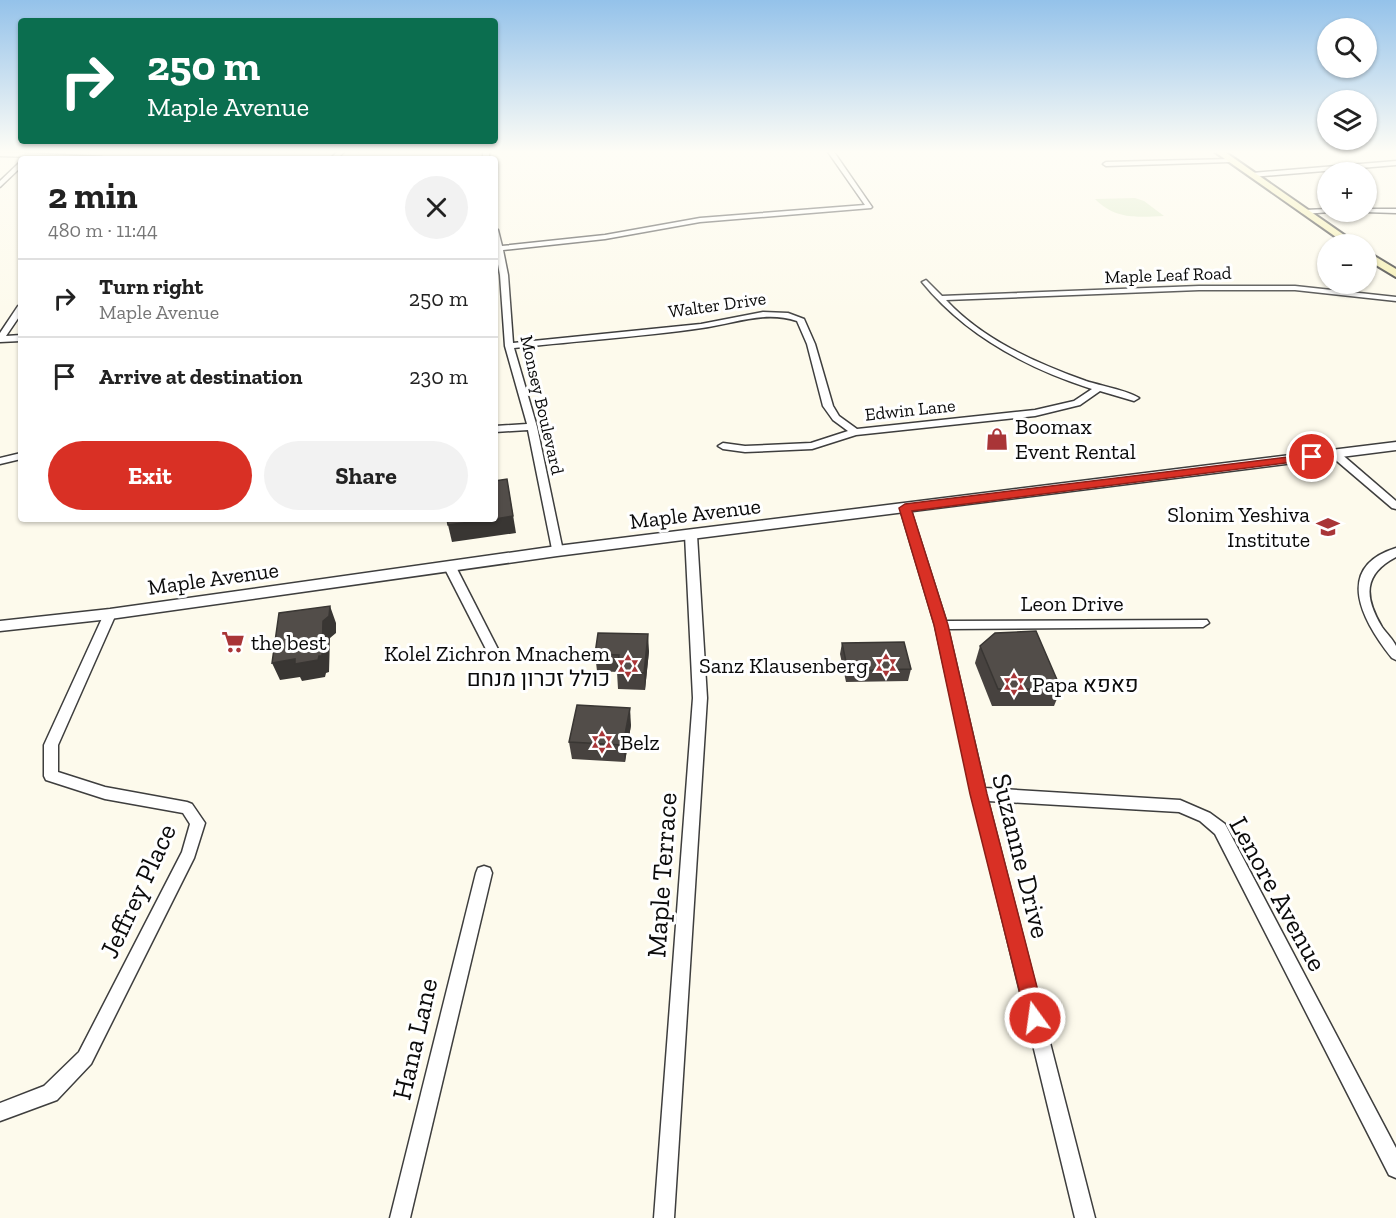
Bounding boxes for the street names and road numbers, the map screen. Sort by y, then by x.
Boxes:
street label: Maple Leaf Road [1104,262,1232,288]
street label: Walter Drive [667,287,767,323]
street label: Monsey Boulevard [515,333,569,477]
street label: Edwin Lane [864,394,956,426]
street label: Maple Avenue [628,492,762,535]
street label: Maple Avenue [146,556,280,601]
street label: Leon Drive [1020,590,1124,617]
street label: Suzanne Drive [985,770,1057,942]
street label: Maple Terrace [640,791,684,959]
street label: Lenore Avenue [1222,811,1334,977]
street label: Jeffrey Place [93,819,183,963]
street label: Hana Lane [385,975,445,1103]

